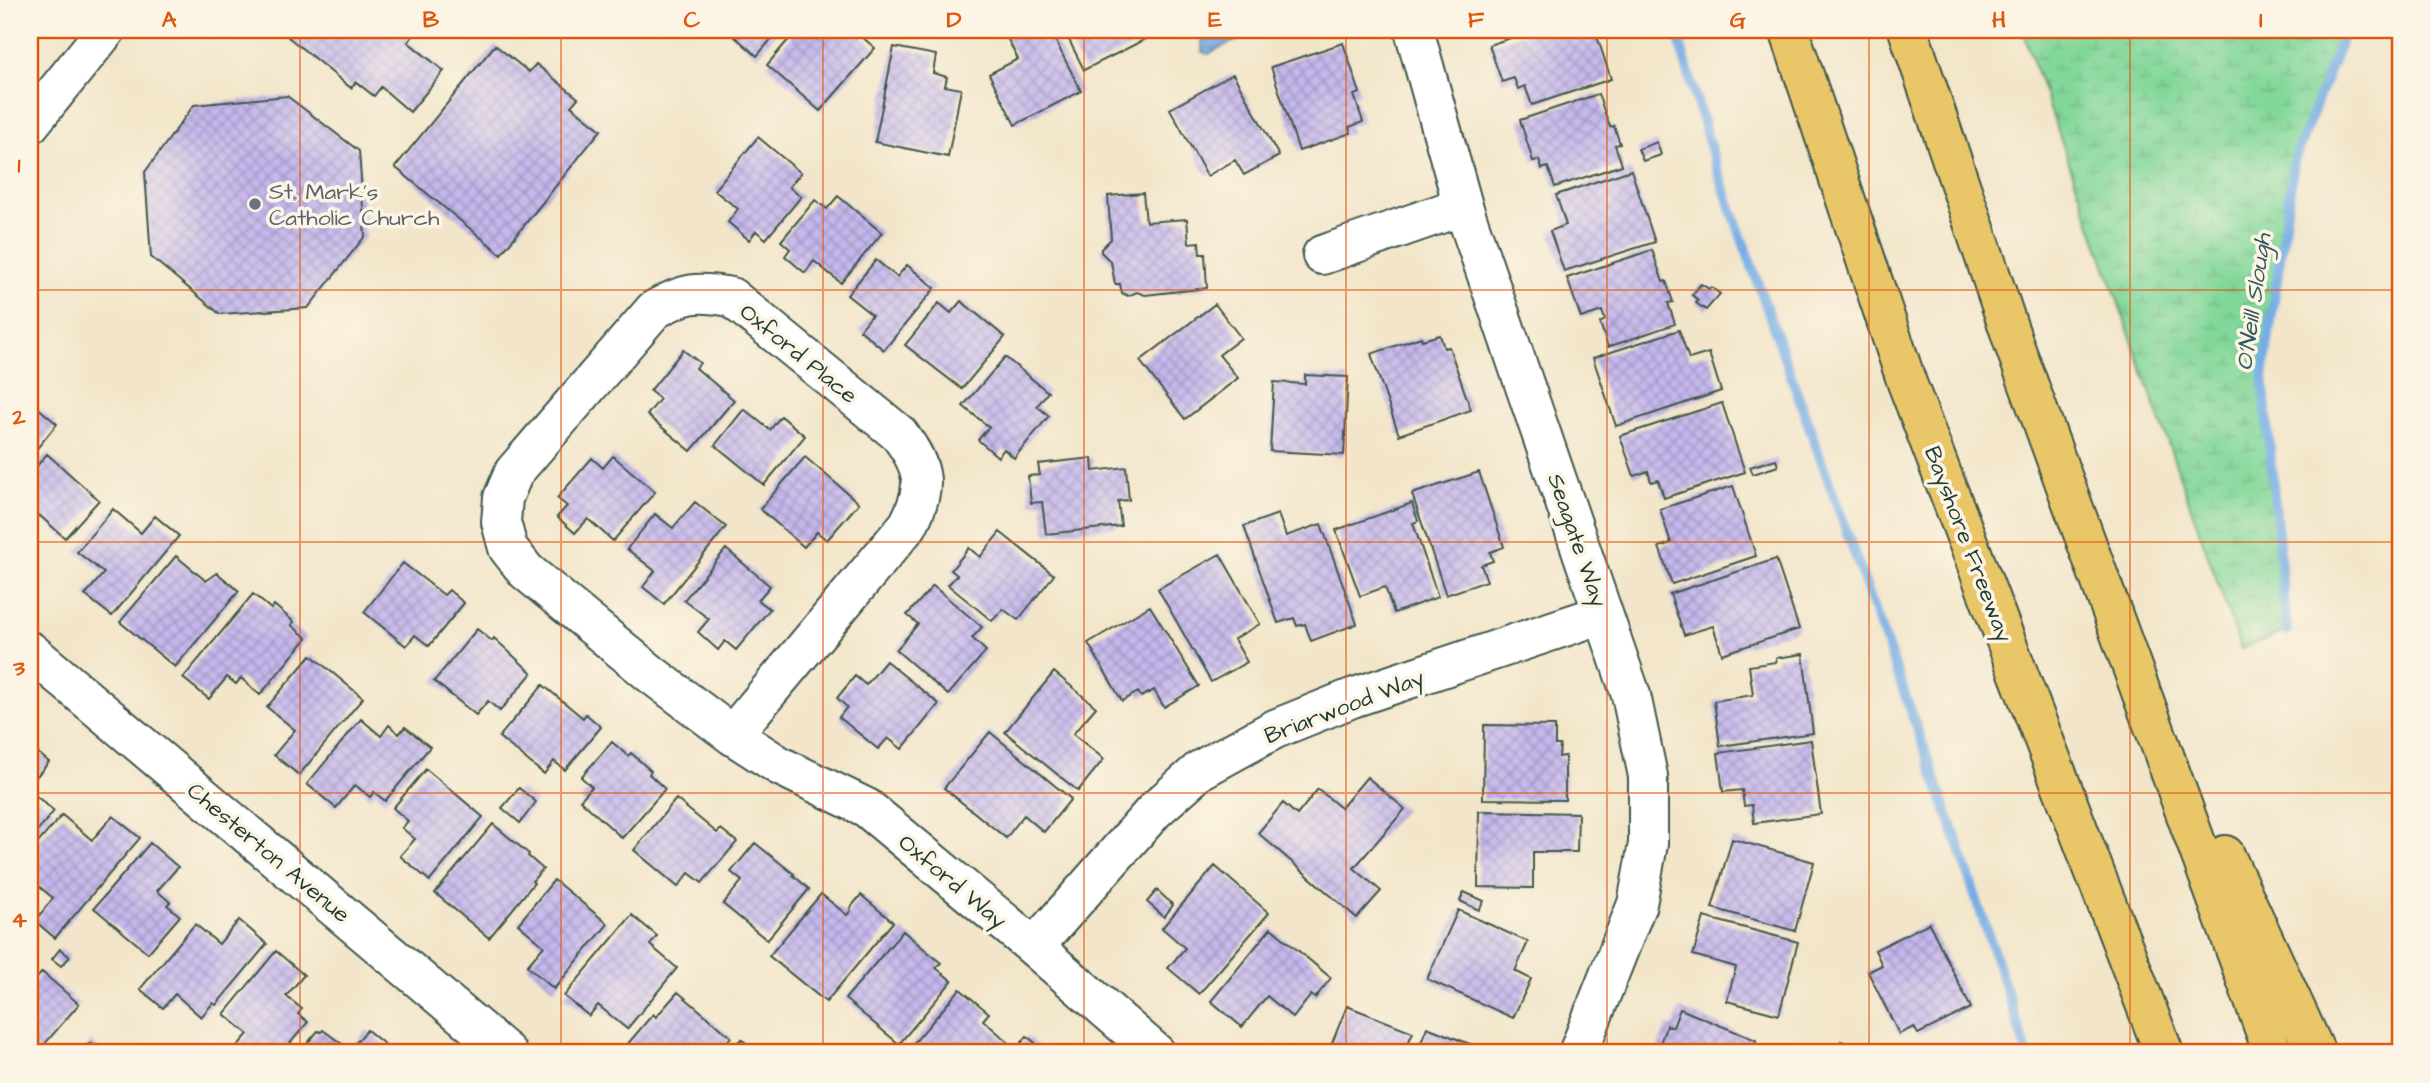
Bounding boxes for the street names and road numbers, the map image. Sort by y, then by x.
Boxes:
street label: Oxford Place [733,296,864,411]
street label: Bayshore Freeway [1915,442,2020,648]
street label: Seagate Way [1538,469,1615,612]
street label: Briarwood Way [1260,662,1429,753]
street label: Chesterton Avenue [180,775,357,931]
street label: Oxford Way [891,827,1014,938]

